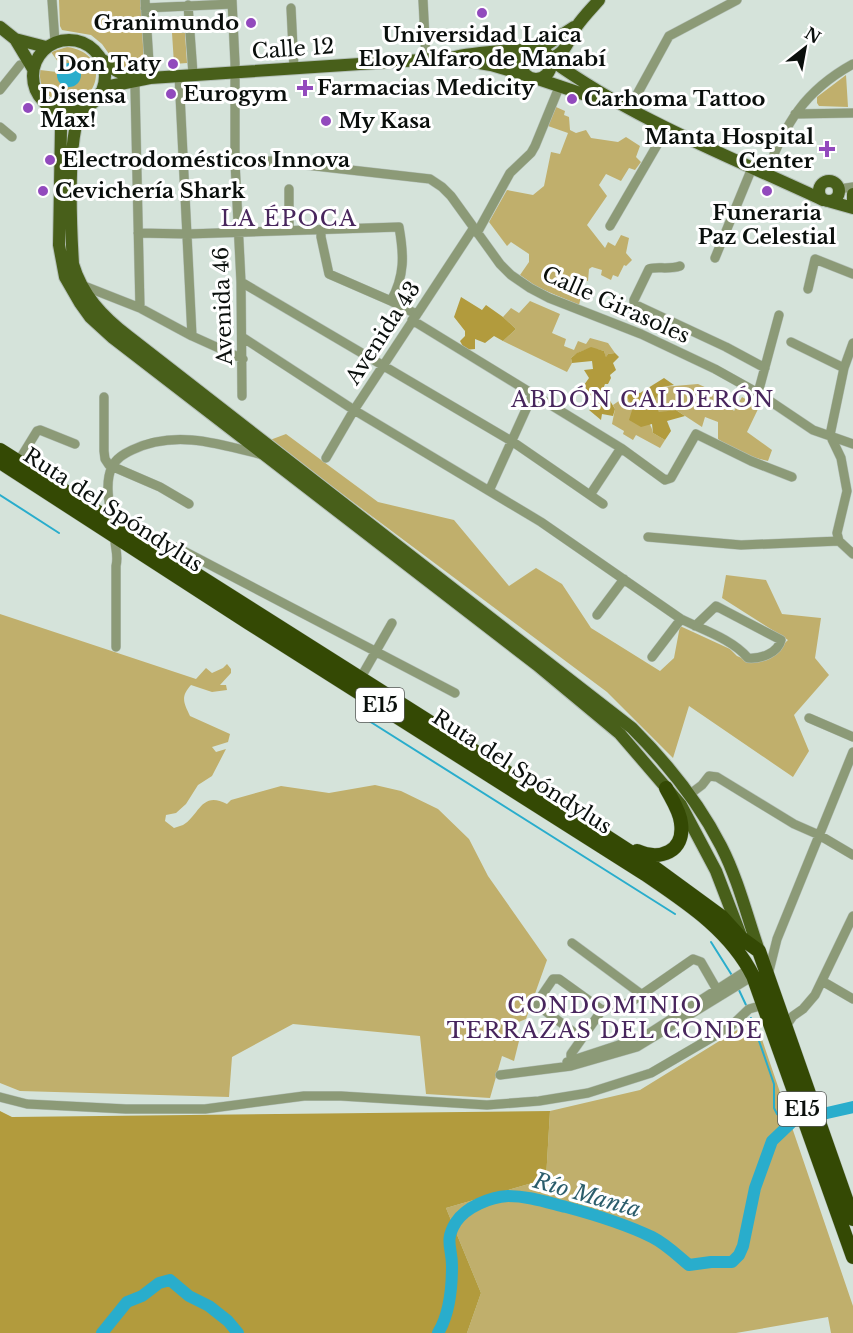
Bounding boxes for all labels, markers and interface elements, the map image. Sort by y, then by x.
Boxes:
marker: Universidad Laica Eloy Alfaro de Manabí [475,6,489,20]
place label: Granimundo [93,10,239,36]
marker: Granimundo [244,16,258,30]
north arrow [775,18,835,78]
place label: Universidad Laica Eloy Alfaro de Manabí [358,22,606,72]
text: N [801,23,824,48]
street label: Calle 12 [251,33,335,65]
place label: Don Taty [57,51,161,77]
marker: Don Taty [166,57,180,71]
place label: Farmacias Medicity [317,75,535,101]
place label: Eurogym [183,81,288,107]
marker: Farmacias Medicity [298,81,312,95]
place label: Disensa Max! [40,83,126,133]
place label: Carhoma Tattoo [584,86,766,112]
marker: Eurogym [164,87,178,101]
marker: Carhoma Tattoo [565,92,579,106]
marker: Disensa Max! [21,101,35,115]
place label: My Kasa [338,108,431,134]
marker: My Kasa [319,114,333,128]
place label: Manta Hospital Center [644,124,815,174]
marker: Manta Hospital Center [818,140,836,158]
place label: Electrodomésticos Innova [62,147,350,173]
marker: Electrodomésticos Innova [43,153,57,167]
place label: Cevichería Shark [55,178,246,204]
marker: Cevichería Shark [36,184,50,198]
marker: Funeraria Paz Celestial [760,184,774,198]
place label: Funeraria Paz Celestial [698,200,837,250]
district label: LA ÉPOCA [221,204,357,232]
street label: Avenida 46 [208,246,238,367]
street label: Calle Girasoles [538,261,694,349]
street label: Avenida 43 [339,276,426,390]
district label: ABDÓN CALDERÓN [510,385,775,413]
street label: Ruta del Spóndylus [18,442,208,578]
road number: E15 [356,688,404,722]
street label: Ruta del Spóndylus [427,704,617,840]
district label: CONDOMINIO TERRAZAS DEL CONDE [447,992,763,1044]
road number: E15 [778,1092,826,1126]
water label: Río Manta [529,1167,644,1223]

